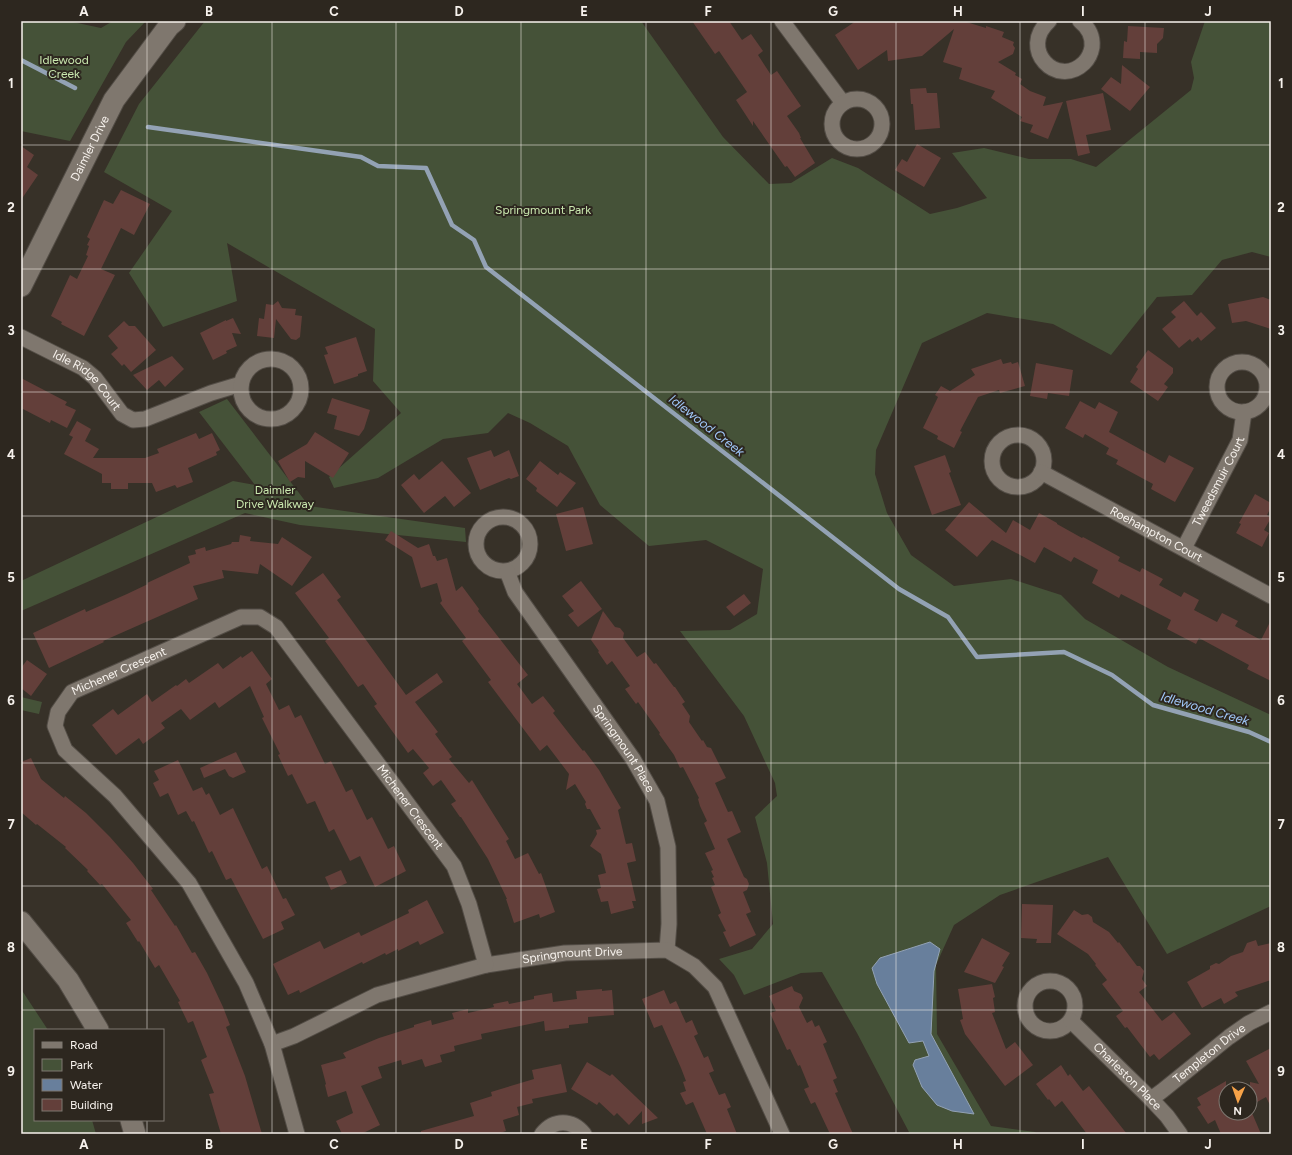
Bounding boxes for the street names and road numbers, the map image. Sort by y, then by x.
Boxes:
street label: Daimler Drive [68,113,112,183]
street label: Idle Ridge Court [50,347,124,414]
street label: Tweedsmuir Court [1189,436,1247,529]
street label: Roehampton Court [1108,503,1205,565]
street label: Michener Crescent [69,644,169,698]
street label: Springmount Place [590,702,658,795]
street label: Michener Crescent [374,762,447,853]
street label: Springmount Drive [521,944,623,966]
street label: Templeton Drive [1170,1021,1248,1086]
street label: Charleston Place [1090,1040,1165,1113]

